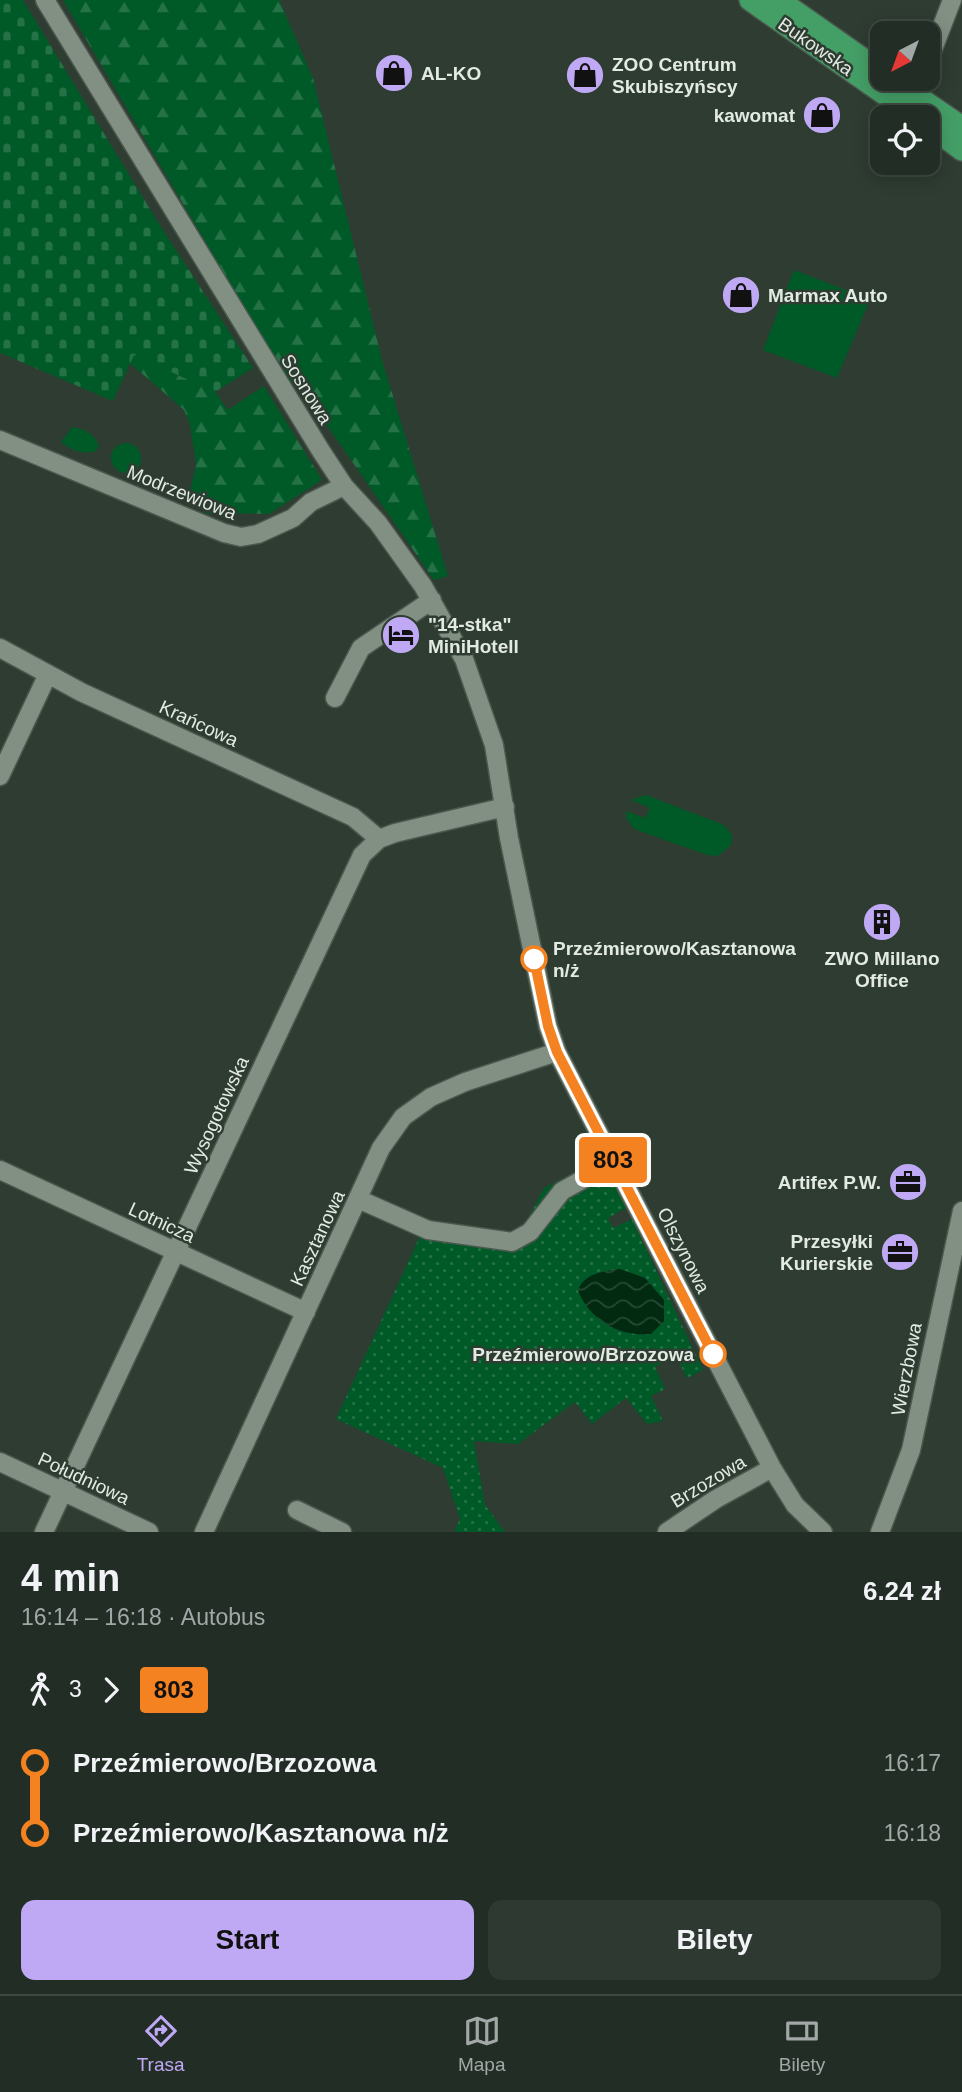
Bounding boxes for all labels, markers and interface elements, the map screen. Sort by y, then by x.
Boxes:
street label: Bukowska [774,13,858,80]
north arrow [870,21,940,91]
map controls [870,21,940,175]
shop icon: AL-KO [373,52,415,94]
shop icon: ZOO Centrum Skubiszyńscy [564,54,606,96]
place label: ZOO Centrum Skubiszyńscy [612,54,738,97]
place label: AL-KO [421,63,481,84]
shop icon: kawomat [801,94,843,136]
place label: kawomat [714,105,796,126]
button: locate [870,105,940,175]
shop icon: Marmax Auto [720,274,762,316]
place label: Marmax Auto [768,285,888,306]
street label: Sosnowa [277,351,336,428]
street label: Modrzewiowa [124,461,240,524]
hotel icon: "14-stka" MiniHotell [380,614,422,656]
place label: "14-stka" MiniHotell [428,614,519,657]
street label: Krańcowa [156,696,242,751]
building icon: ZWO Millano Office [861,901,903,943]
place label: Przeźmierowo/Kasztanowa n/ż [553,938,796,981]
marker: Przeźmierowo/Kasztanowa n/ż [521,946,547,972]
place label: ZWO Millano Office [824,948,940,991]
street label: Wysogotowska [180,1053,253,1177]
line badge: 803 [573,1137,653,1183]
text: 803 [593,1146,633,1173]
office icon: Artifex P.W. [887,1161,929,1203]
place label: Artifex P.W. [778,1172,881,1193]
street label: Kasztanowa [286,1186,349,1290]
street label: Lotnicza [125,1198,199,1247]
street label: Olszynowa [653,1204,714,1297]
place label: Przesyłki Kurierskie [780,1231,873,1274]
office icon: Przesyłki Kurierskie [879,1231,921,1273]
street label: Wierzbowa [887,1321,926,1417]
marker: Przeźmierowo/Brzozowa [700,1341,726,1367]
place label: Przeźmierowo/Brzozowa [472,1344,694,1365]
street label: Południowa [35,1448,133,1509]
street label: Brzozowa [667,1451,750,1512]
text: 4 min [21,1557,120,1599]
text: 6.24 zł [863,1576,941,1606]
text: 16:14 – 16:18 · Autobus [21,1604,265,1630]
icon: walk [21,1671,59,1709]
icon: forward [92,1671,130,1709]
text: 3 [69,1676,82,1702]
text: 803 [154,1676,194,1703]
text: Przeźmierowo/Brzozowa [73,1748,376,1778]
text: 16:17 [883,1750,941,1776]
text: Przeźmierowo/Kasztanowa n/ż [73,1818,449,1848]
text: 16:18 [883,1820,941,1846]
button: Start [21,1900,474,1980]
button: Bilety [488,1900,941,1980]
tab: Trasa [137,2012,185,2076]
tab: Mapa [458,2012,505,2076]
tab: Bilety [779,2012,825,2076]

